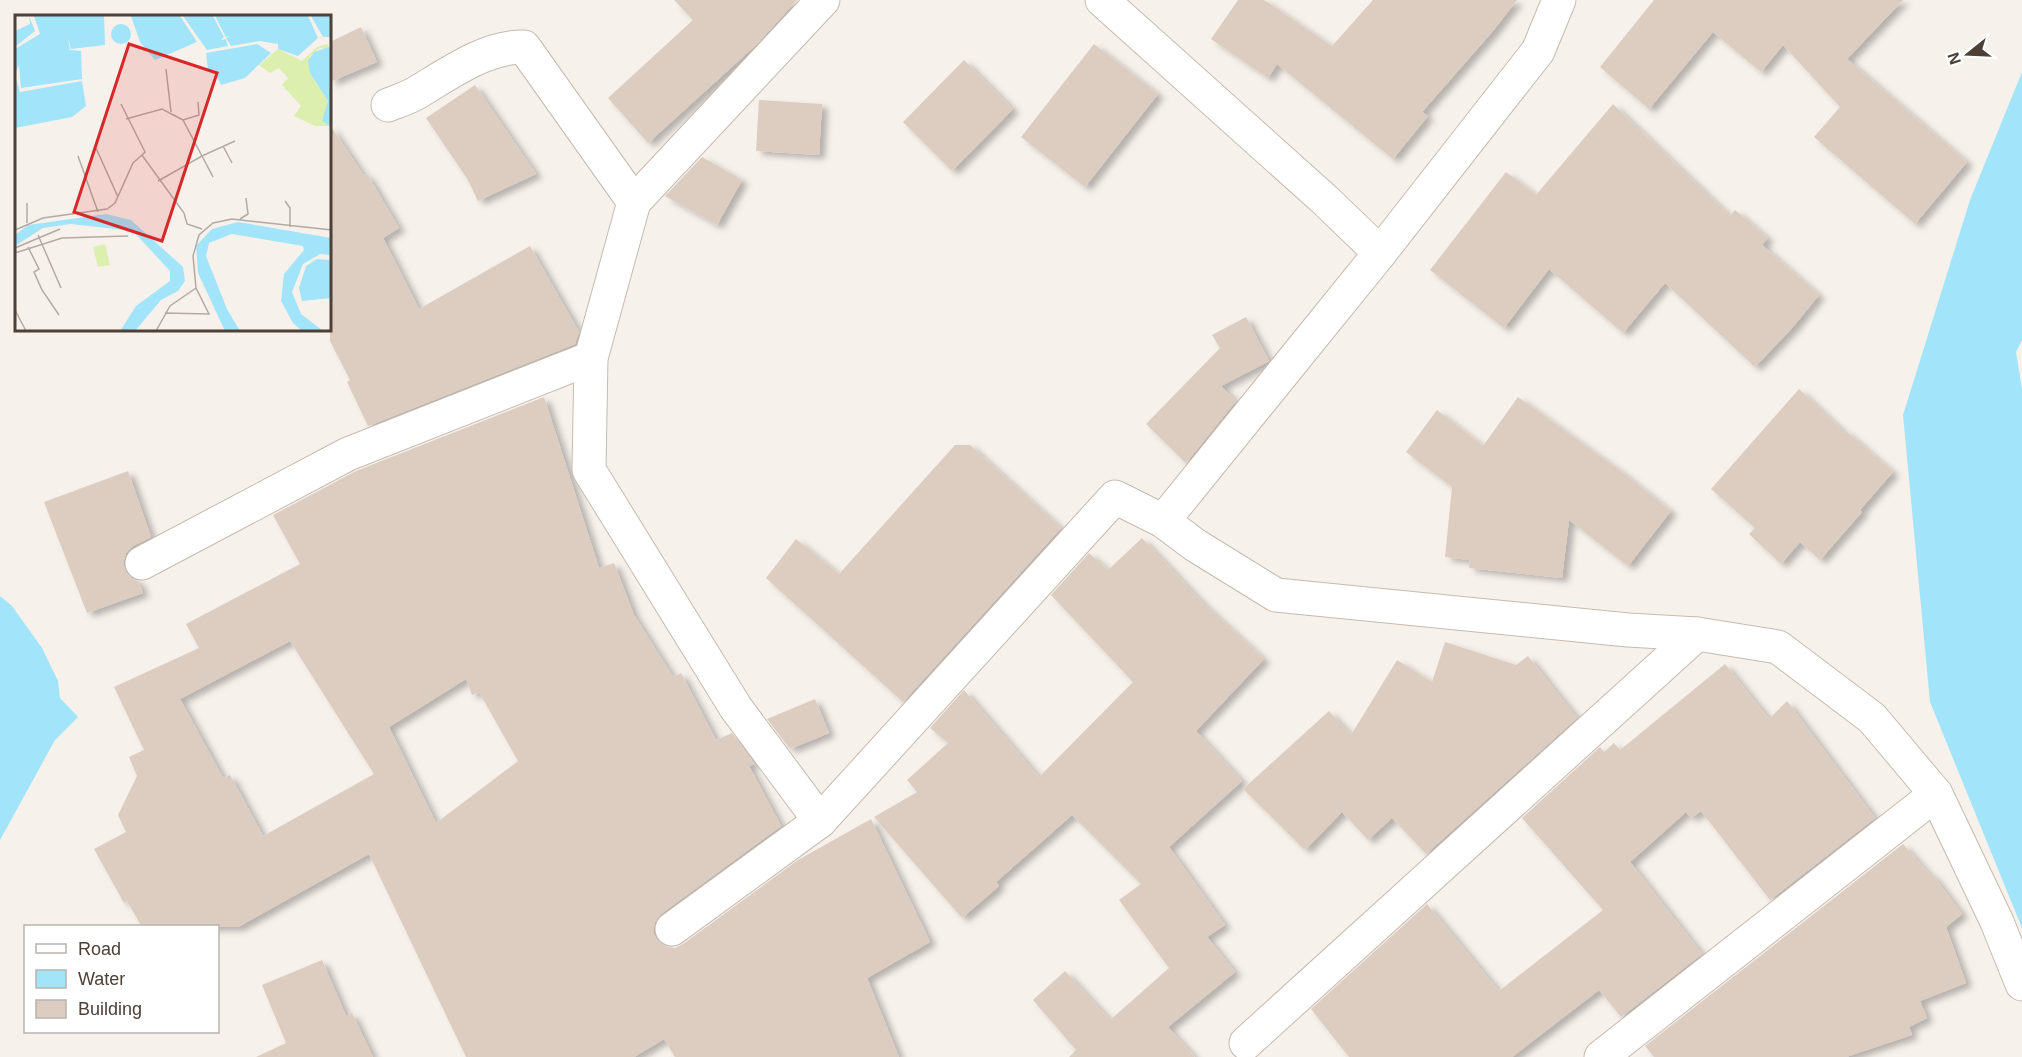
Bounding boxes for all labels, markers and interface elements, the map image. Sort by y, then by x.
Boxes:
inset map [15,15,332,332]
north arrow [1938,24,1998,84]
text: N [1944,50,1964,67]
legend [24,925,219,1033]
text: Road [78,939,121,959]
text: Water [78,969,125,989]
text: Building [78,999,142,1019]

